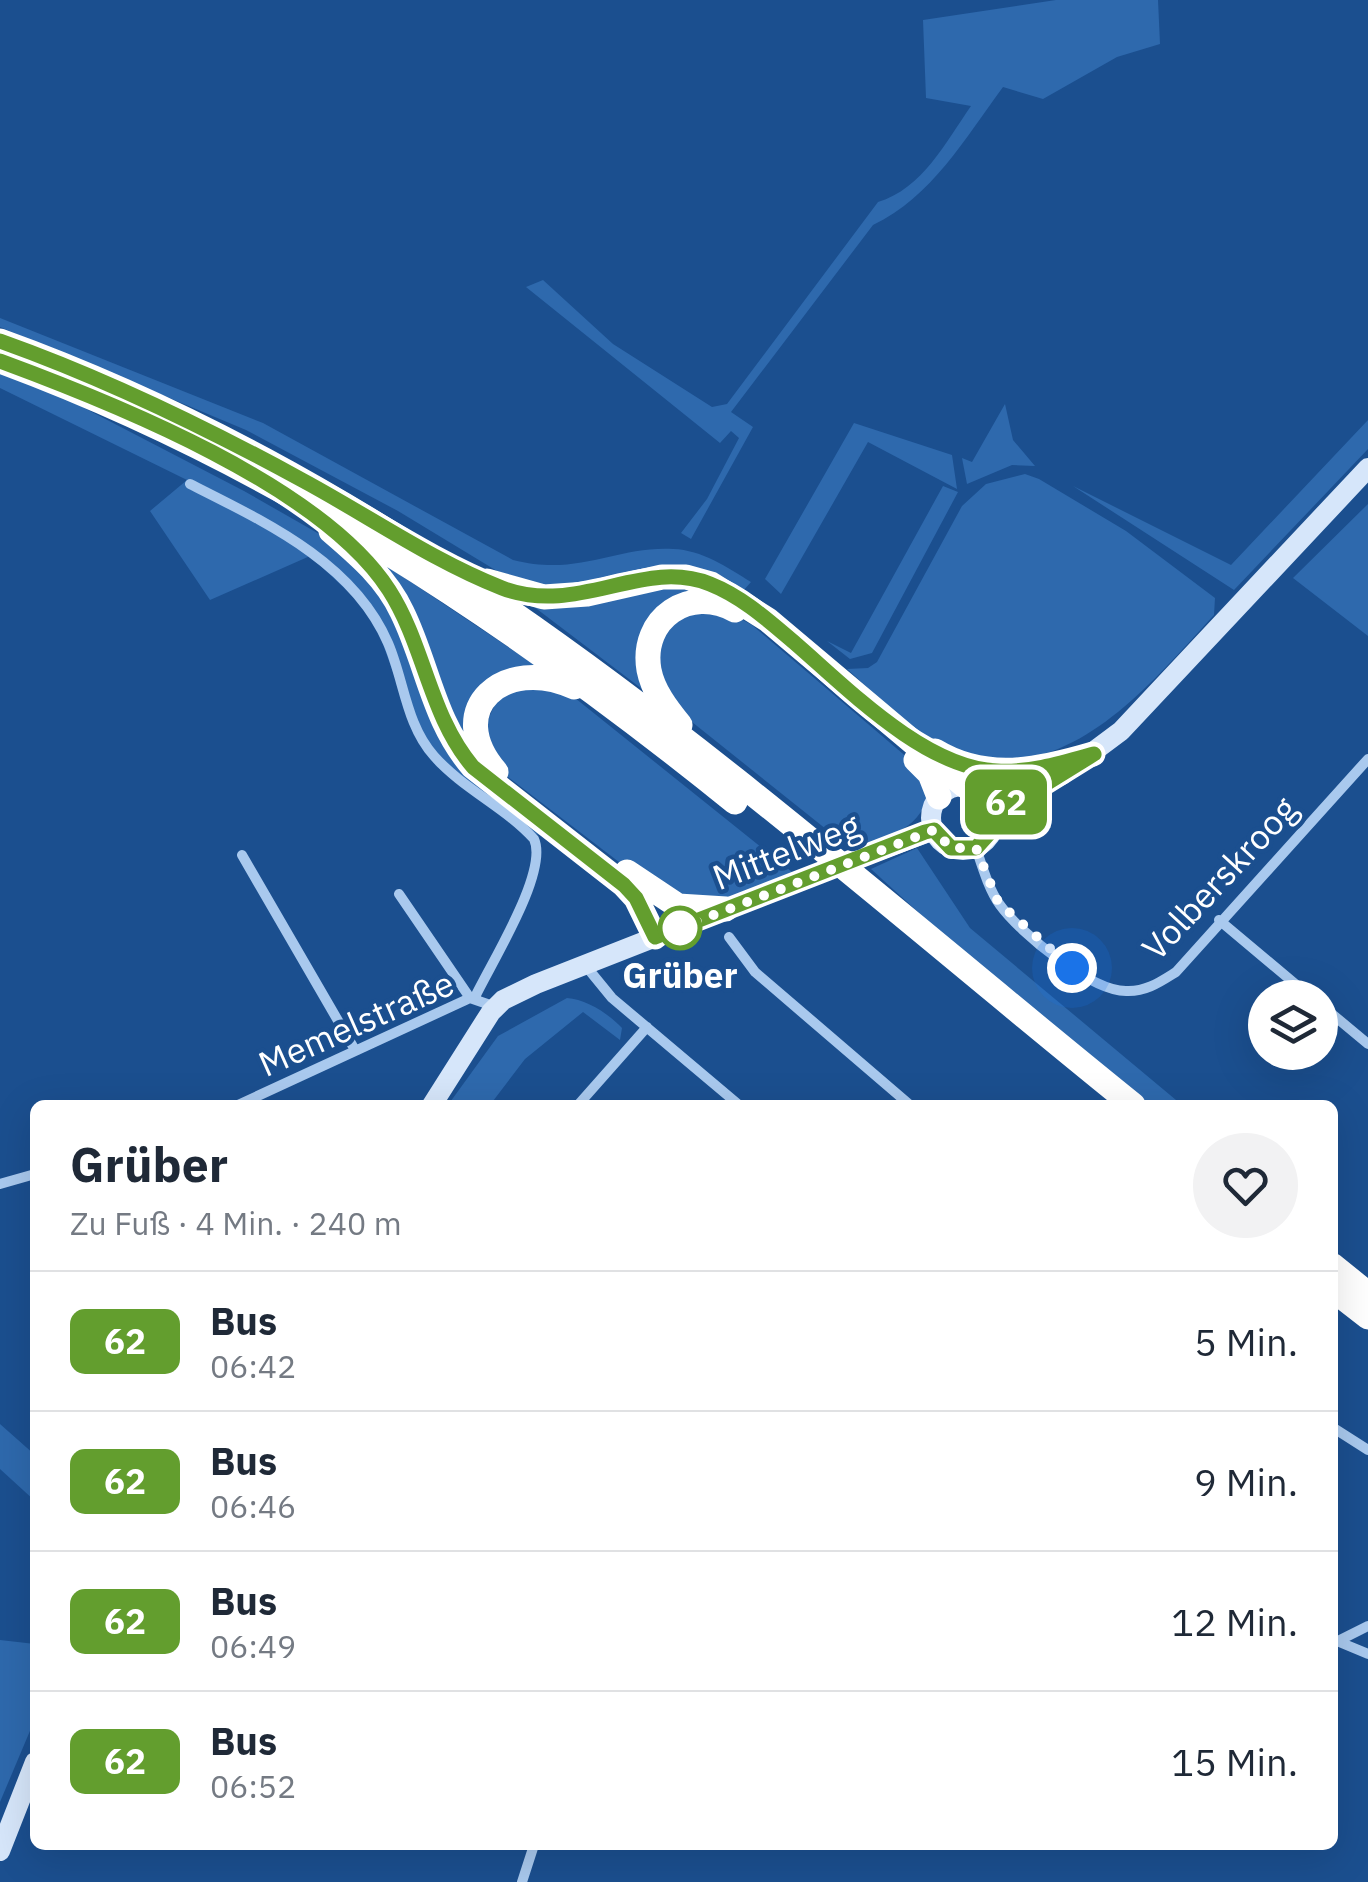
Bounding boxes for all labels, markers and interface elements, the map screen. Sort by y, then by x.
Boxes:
line badge: 62 [961,770,1051,834]
text: 62 [985,779,1027,825]
street label: Volberskroog [1131,786,1307,970]
street label: Mittelweg [706,802,867,900]
marker: Grüber [659,907,701,949]
your location [1047,943,1097,993]
place label: Grüber [622,952,738,998]
street label: Memelstraße [251,959,461,1087]
map controls [1248,980,1338,1070]
button: layers [1248,980,1338,1070]
text: Grüber [70,1133,228,1195]
button: heart [1193,1133,1298,1238]
text: Zu Fuß · 4 Min. · 240 m [70,1202,402,1244]
text: Bus [210,1296,277,1345]
text: 5 Min. [1194,1317,1298,1366]
text: 62 [104,1318,146,1364]
text: 06:42 [210,1345,296,1387]
text: Bus [210,1436,277,1485]
text: 9 Min. [1194,1457,1298,1506]
text: 62 [104,1458,146,1504]
text: 06:46 [210,1485,296,1527]
text: Bus [210,1576,277,1625]
text: 12 Min. [1171,1597,1298,1646]
text: 62 [104,1598,146,1644]
text: 06:49 [210,1625,296,1667]
text: Bus [210,1716,277,1765]
text: 15 Min. [1171,1737,1298,1786]
text: 62 [104,1738,146,1784]
text: 06:52 [210,1765,296,1807]

